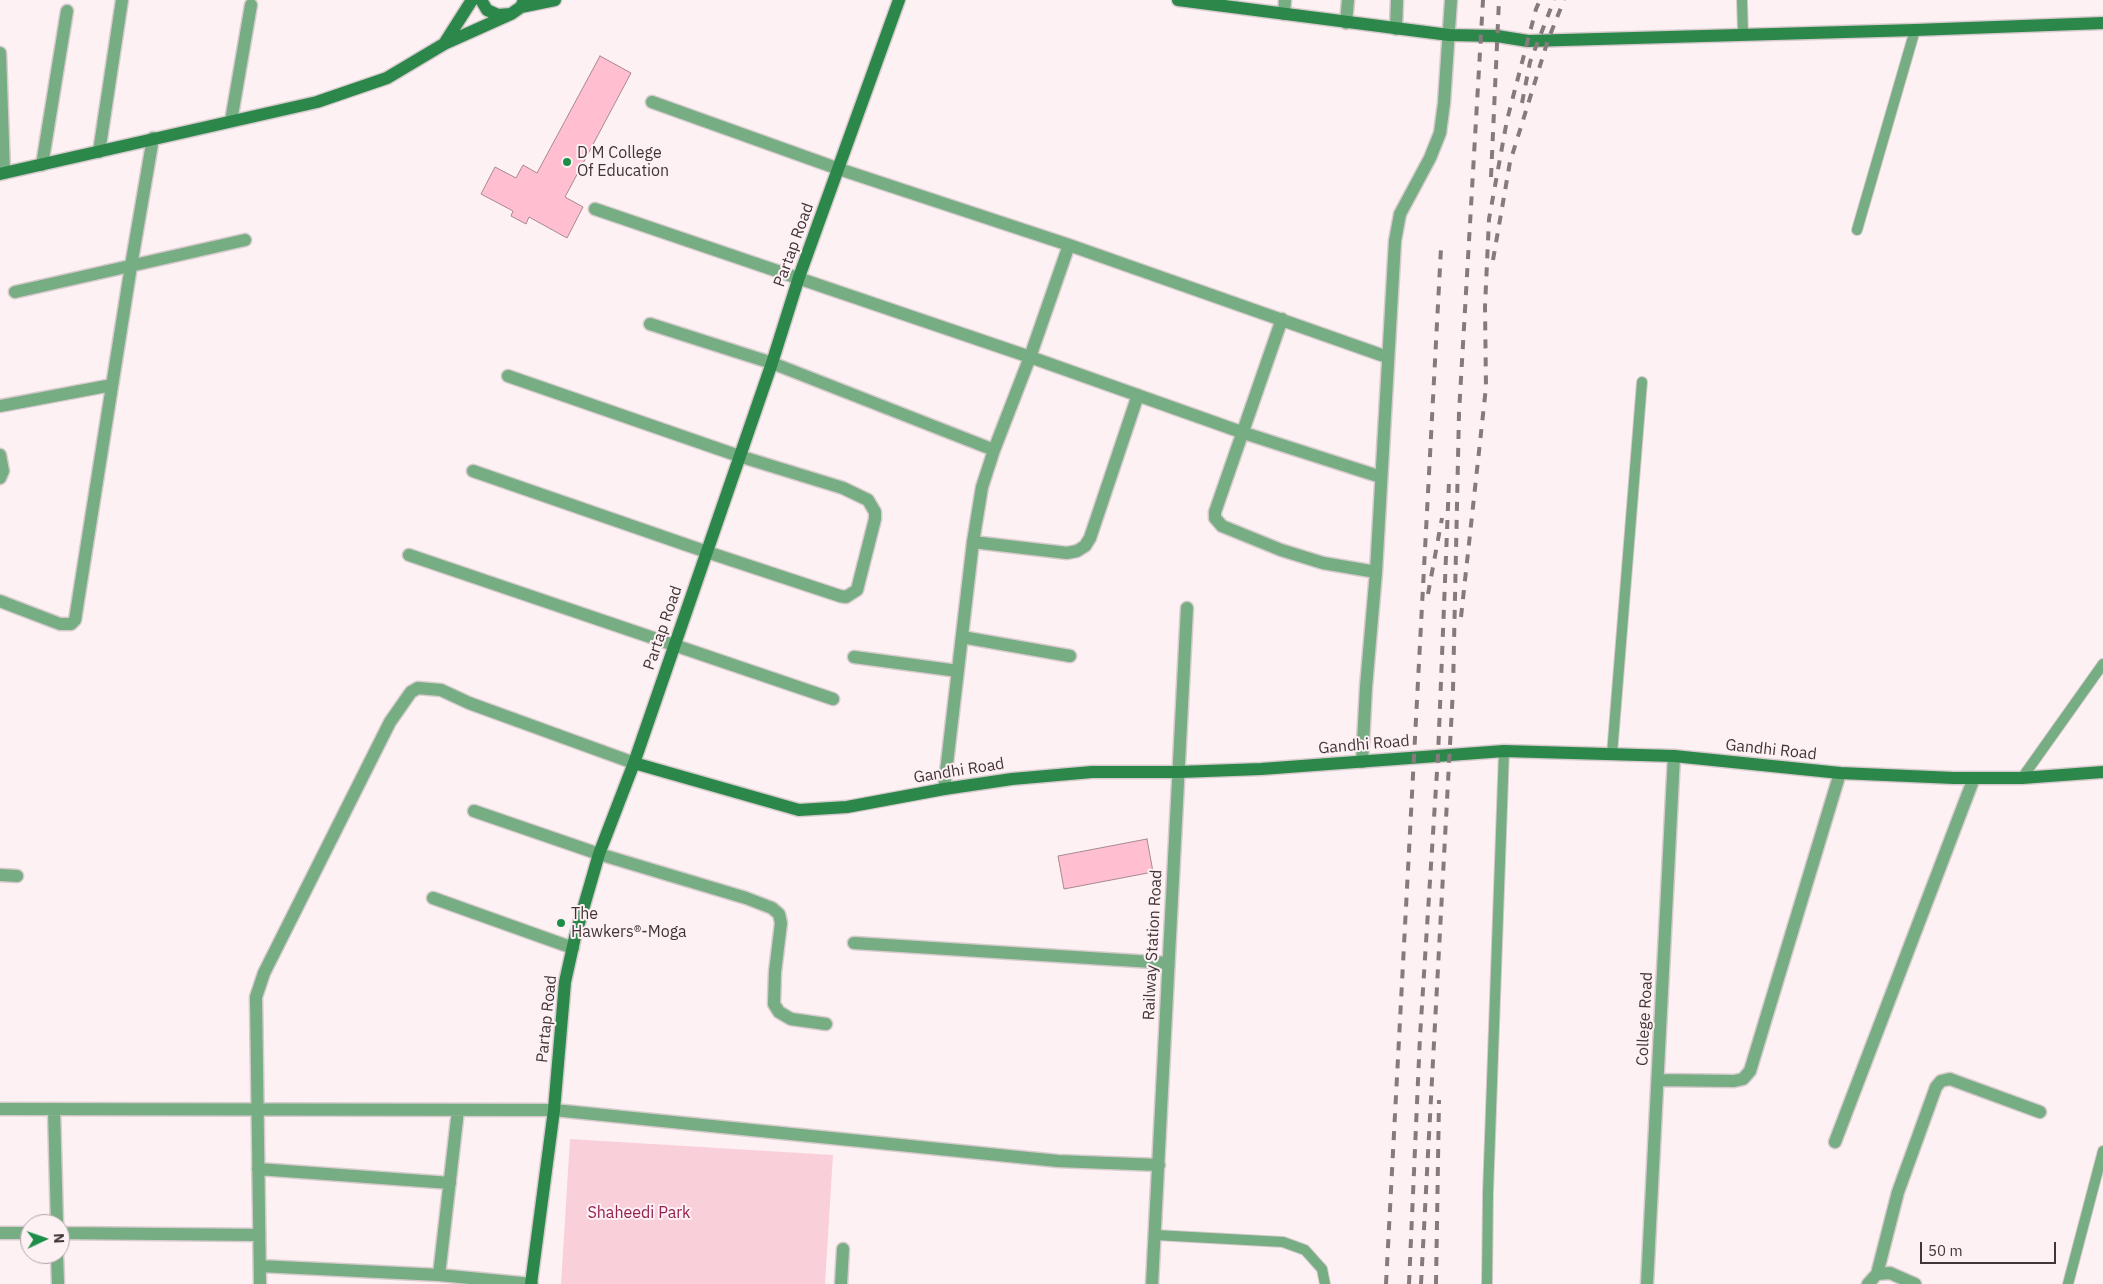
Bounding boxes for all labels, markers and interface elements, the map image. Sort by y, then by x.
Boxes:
place label: D M College Of Education [577,143,669,181]
marker: D M College Of Education [561,156,573,168]
street label: Partap Road [770,200,818,290]
street label: Partap Road [640,583,686,673]
street label: Gandhi Road [1317,731,1411,759]
street label: Gandhi Road [1724,736,1818,764]
street label: Gandhi Road [912,754,1006,788]
street label: Railway Station Road [1139,869,1167,1021]
place label: The Hawkers®-Moga [571,904,687,942]
marker: The Hawkers®-Moga [555,917,567,929]
street label: College Road [1633,972,1657,1066]
street label: Partap Road [533,974,561,1064]
park label: Shaheedi Park [587,1203,691,1223]
north arrow [20,1214,70,1264]
scale bar [1923,1232,2059,1264]
text: N [50,1233,68,1244]
text: 50 m [1928,1241,1963,1260]

